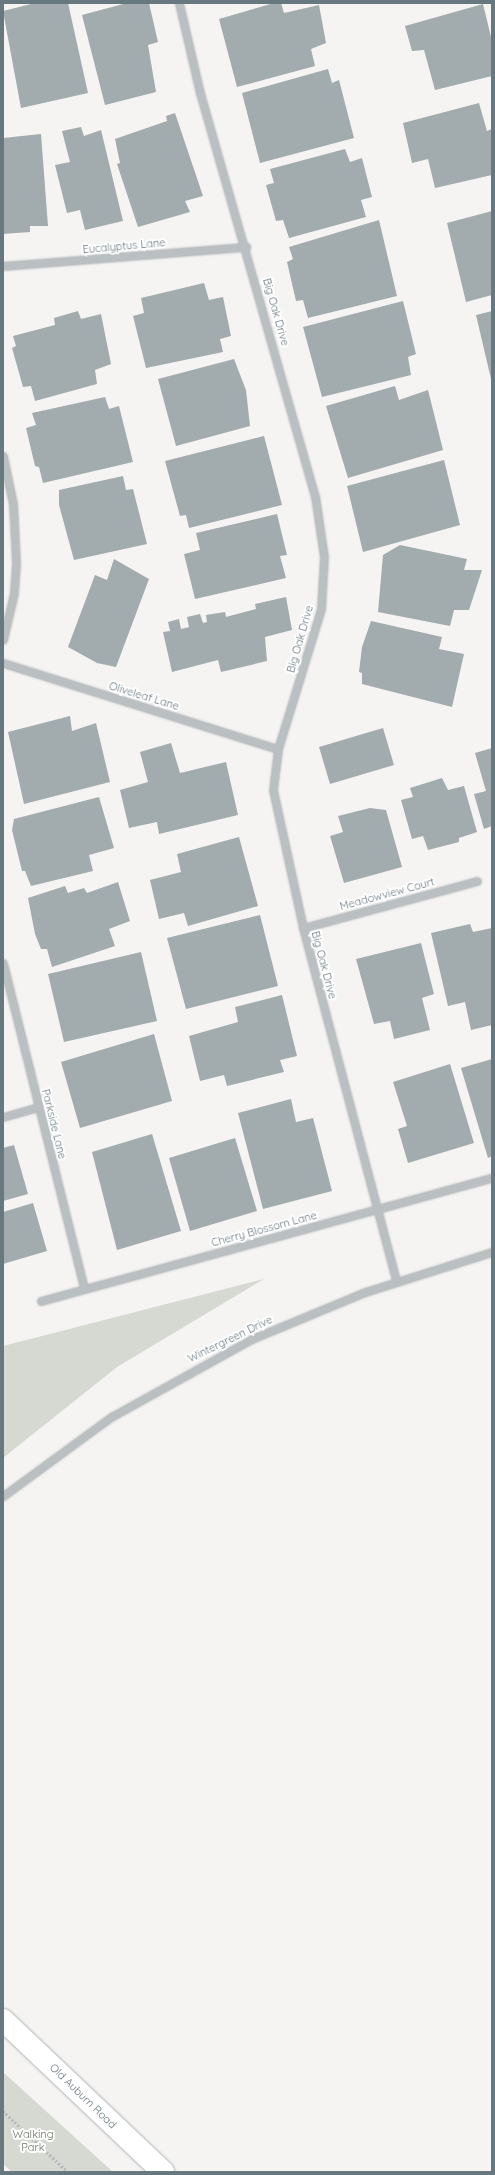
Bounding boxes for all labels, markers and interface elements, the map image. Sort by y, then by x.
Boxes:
street label: Eucalyptus Lane [82,236,166,256]
street label: Big Oak Drive [260,277,292,347]
street label: Big Oak Drive [284,604,316,674]
street label: Oliveleaf Lane [107,679,181,713]
street label: Meadowview Court [338,875,436,913]
street label: Big Oak Drive [309,930,339,1000]
street label: Parkside Lane [39,1088,69,1160]
street label: Cherry Blossom Lane [210,1209,318,1249]
street label: Wintergreen Drive [186,1313,274,1365]
street label: Old Auburn Road [47,2061,119,2131]
park label: Walking Park [12,2128,54,2154]

